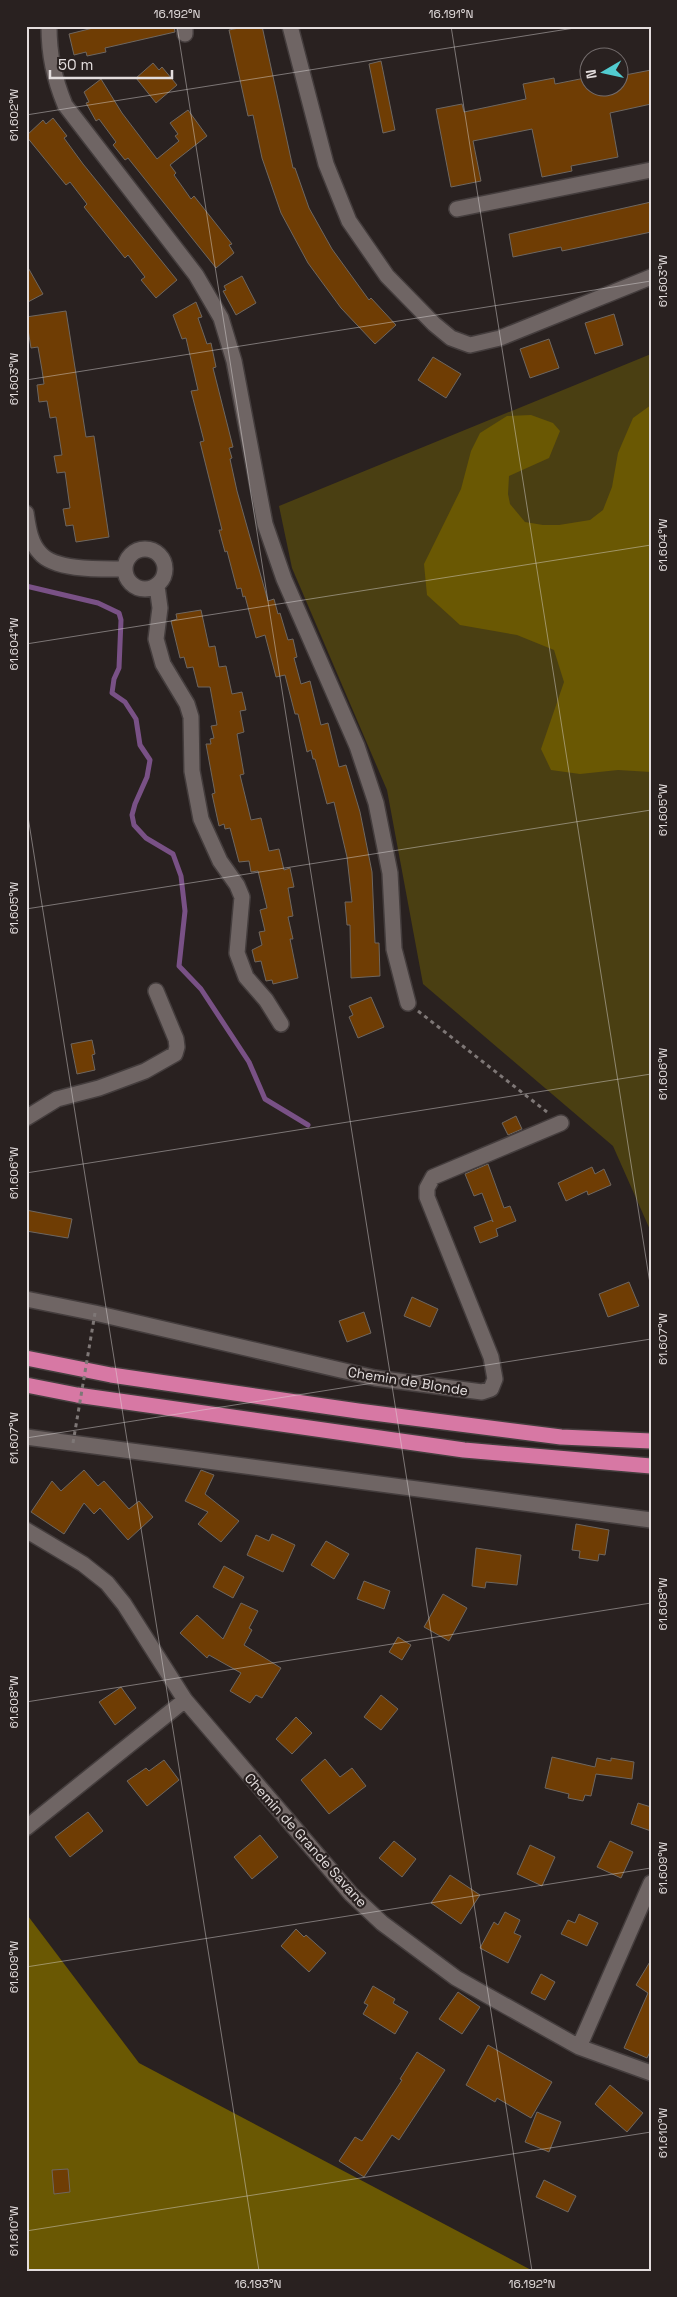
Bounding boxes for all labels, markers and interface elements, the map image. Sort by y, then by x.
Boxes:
text: 16.192°N [153,6,201,22]
text: 16.191°N [429,6,473,22]
scale bar [50,48,172,80]
north arrow [580,48,630,98]
text: 50 m [58,55,93,74]
text: N [582,68,601,80]
text: 61.602°W [6,88,22,141]
text: 61.603°W [655,254,671,307]
text: 61.603°W [6,352,22,405]
text: 61.604°W [655,518,671,571]
text: 61.604°W [6,617,22,670]
text: 61.605°W [655,783,671,836]
text: 61.605°W [6,881,22,934]
text: 61.606°W [655,1047,671,1100]
text: 61.606°W [6,1146,22,1199]
text: 61.607°W [655,1313,671,1365]
street label: Chemin de Blonde [347,1363,469,1399]
text: 61.607°W [6,1412,22,1464]
text: 61.608°W [655,1577,671,1630]
text: 61.608°W [6,1675,22,1728]
street label: Chemin de Grande Savane [241,1769,371,1911]
text: 61.609°W [655,1841,671,1894]
text: 61.609°W [6,1940,22,1993]
text: 61.610°W [655,2107,671,2158]
text: 61.610°W [6,2205,22,2256]
text: 16.193°N [234,2276,282,2292]
text: 16.192°N [508,2276,556,2292]

